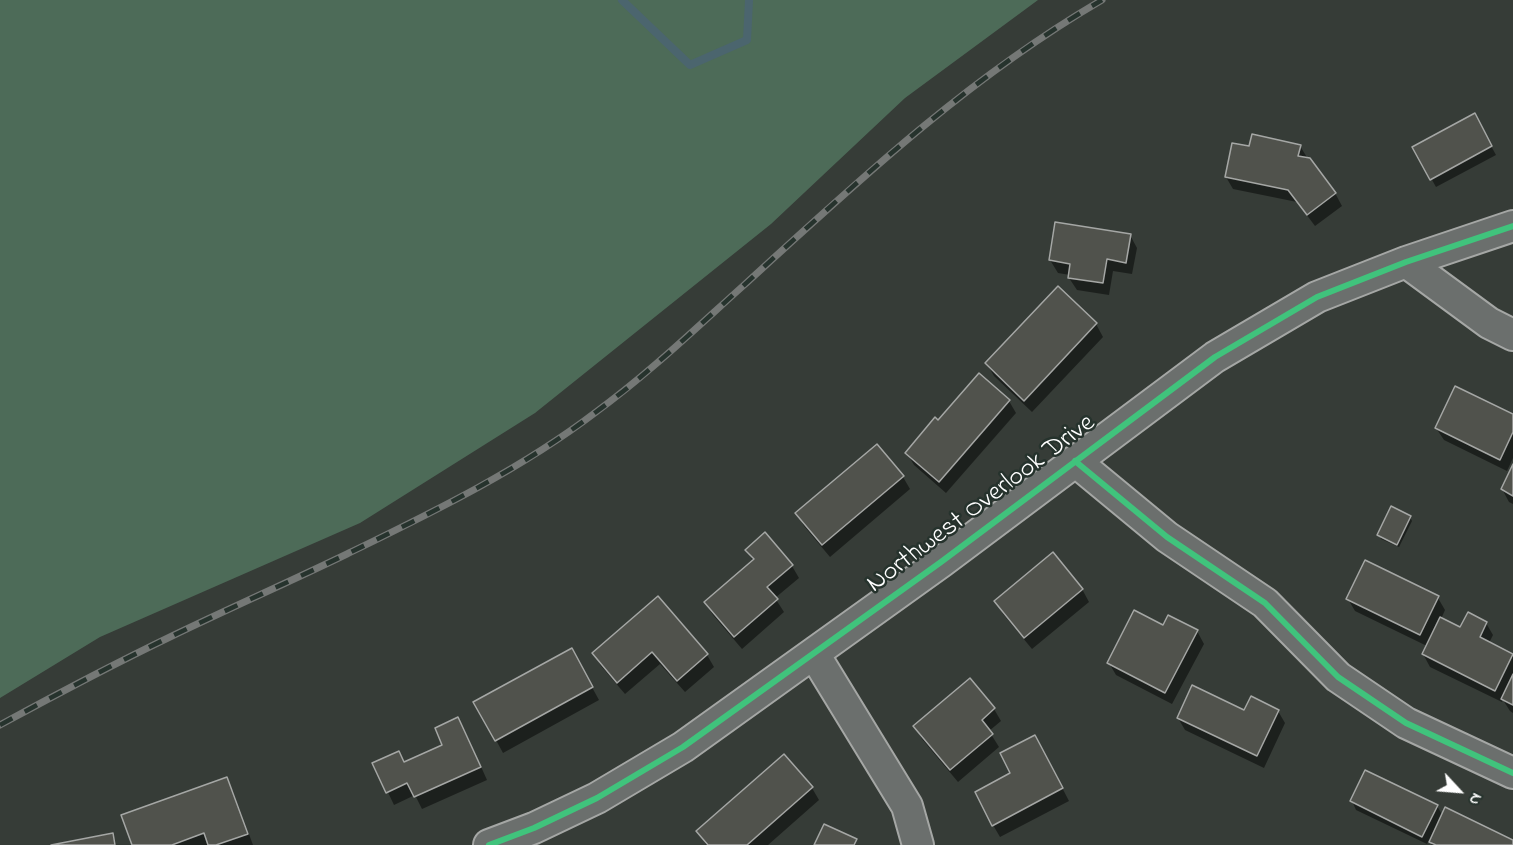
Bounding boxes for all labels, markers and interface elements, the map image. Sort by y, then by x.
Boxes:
street label: Northwest Overlook Drive [861,408,1103,602]
north arrow [1429,761,1489,821]
text: N [1462,789,1488,809]

